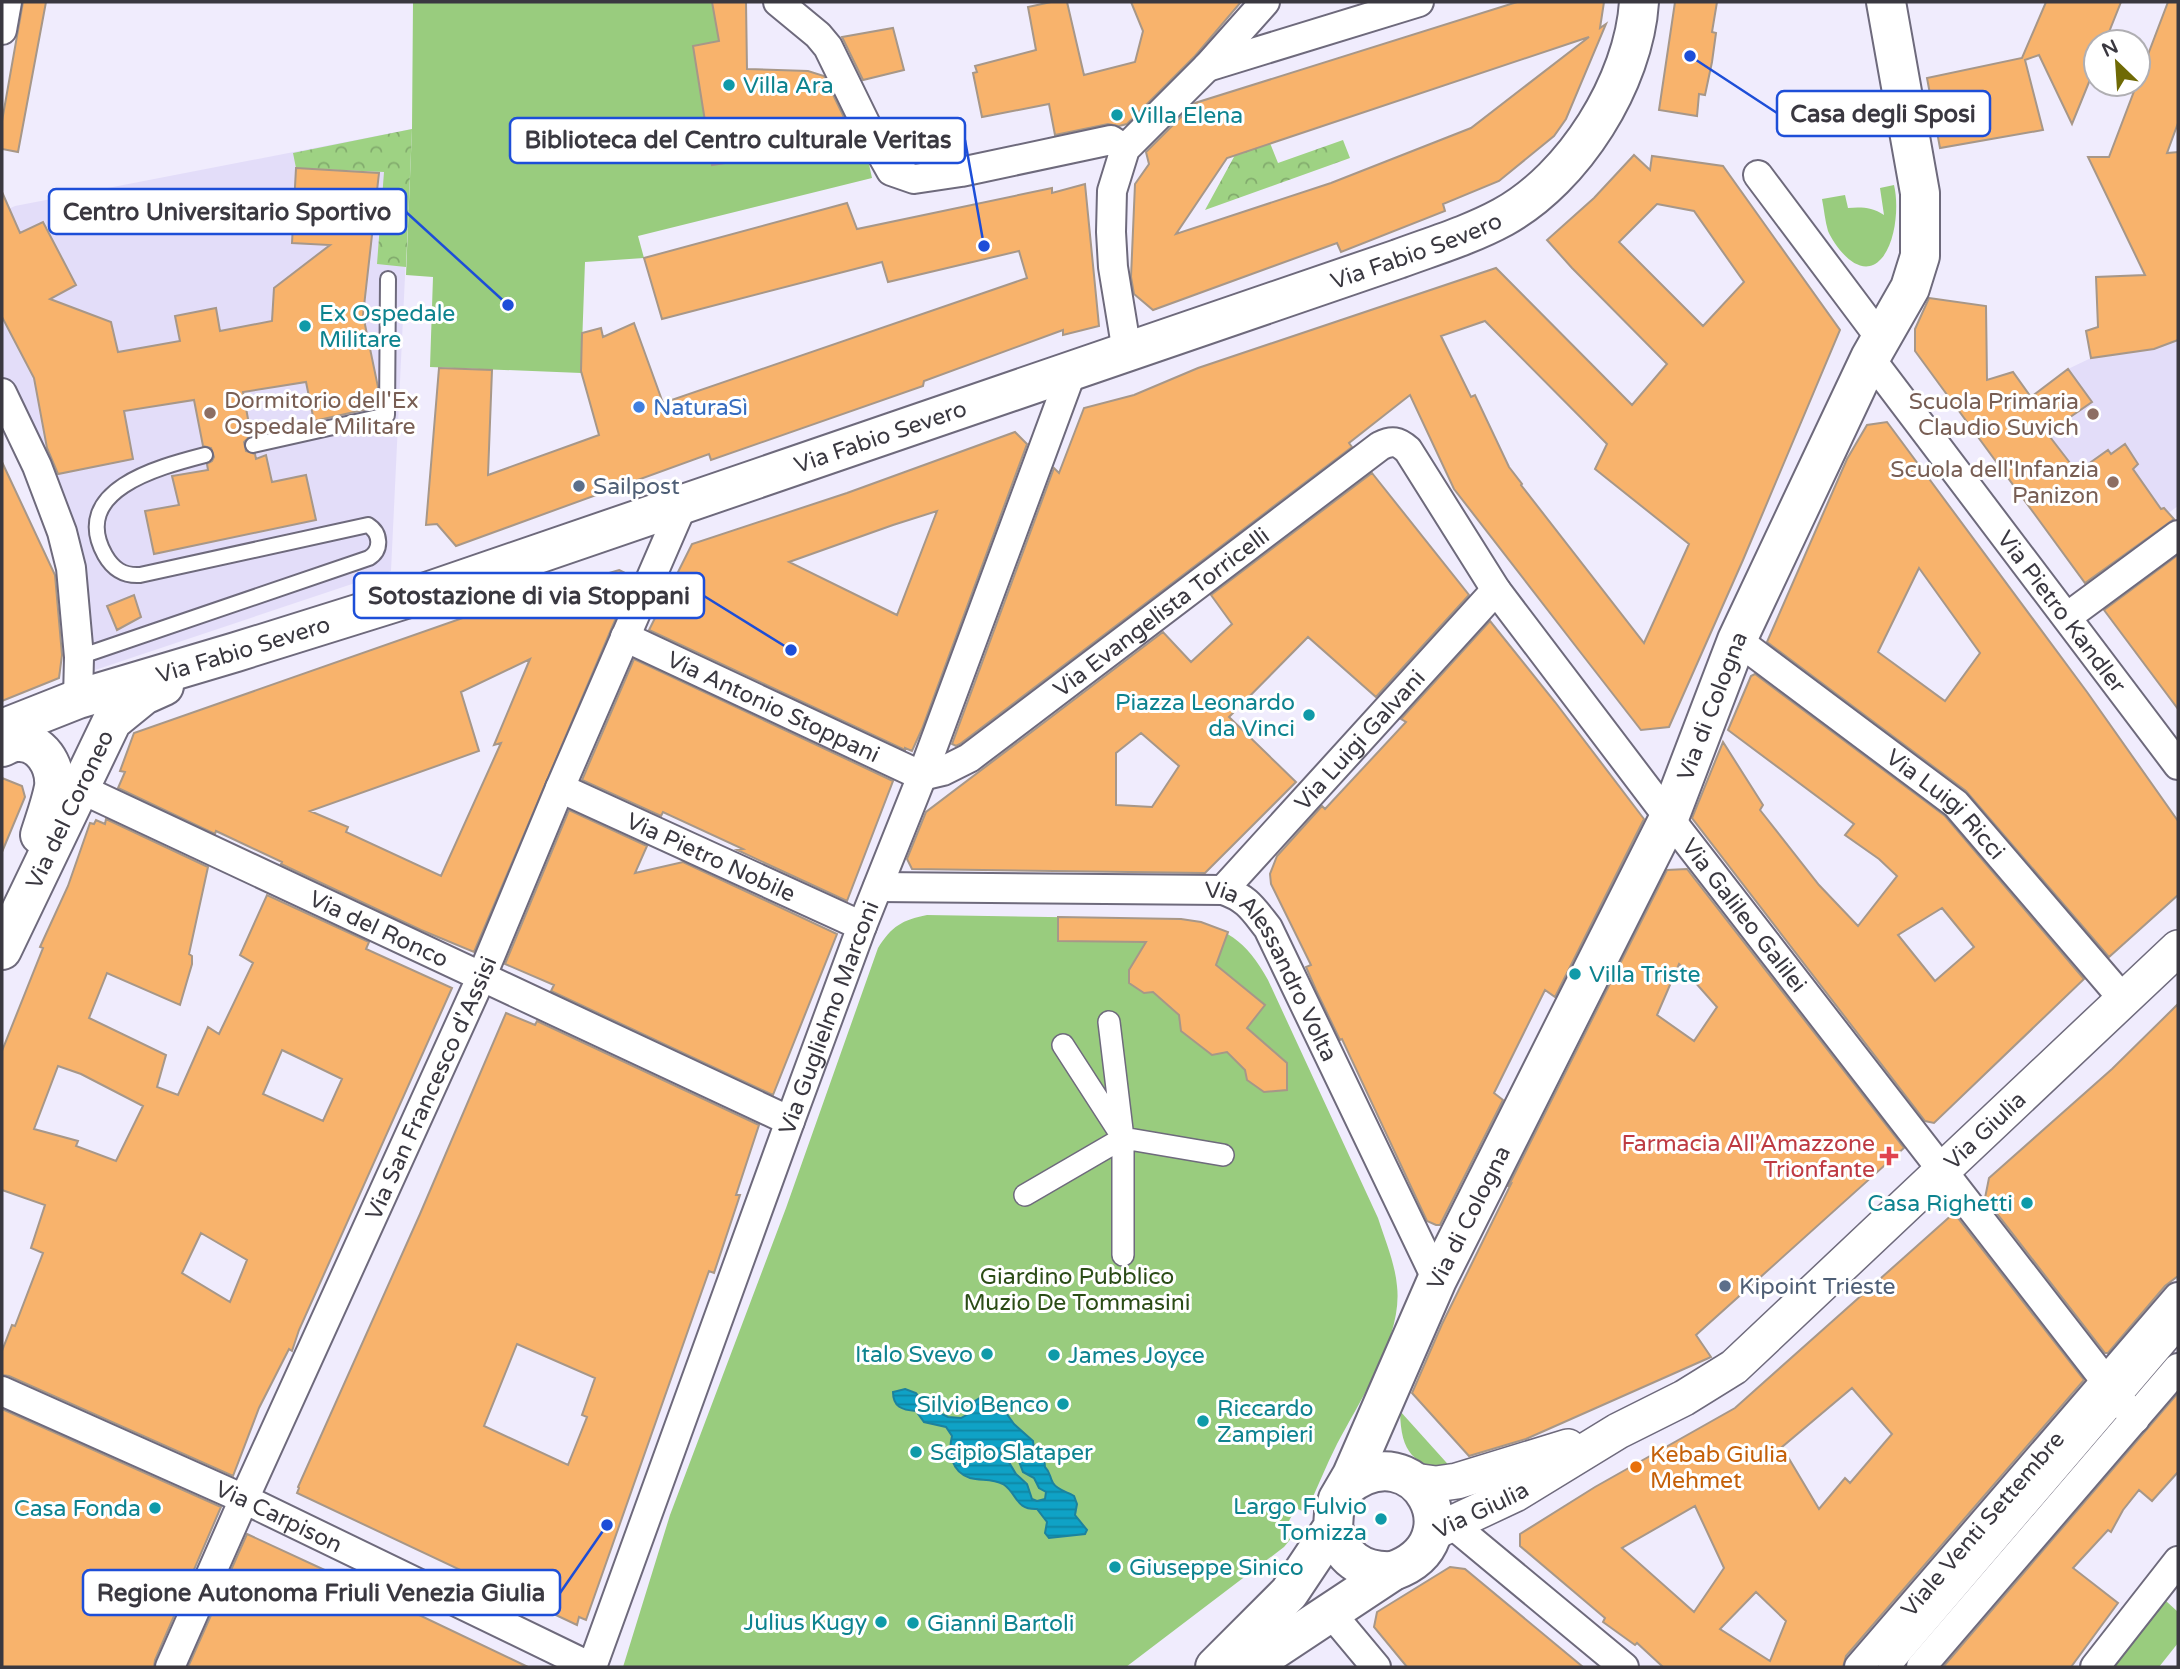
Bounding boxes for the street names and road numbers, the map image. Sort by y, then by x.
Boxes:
street label: Via Fabio Severo [1327,207,1507,296]
street label: Via Fabio Severo [791,395,970,480]
street label: Via Evangelista Torricelli [1048,522,1275,704]
street label: Via Pietro Kandler [1991,526,2132,699]
street label: Via Fabio Severo [153,610,334,690]
street label: Via di Cologna [1672,627,1754,785]
street label: Via Antonio Stoppani [662,646,884,769]
street label: Via Luigi Galvani [1289,664,1431,817]
street label: Via del Coroneo [20,726,120,894]
street label: Via Luigi Ricci [1880,744,2010,866]
street label: Via Pietro Nobile [622,807,800,909]
street label: Via Galileo Galilei [1675,833,1812,998]
street label: Via Alessandro Volta [1205,877,1343,1066]
street label: Via del Ronco [305,885,452,974]
street label: Via Guglielmo Marconi [773,897,886,1139]
street label: Via San Francesco d'Assisi [360,952,503,1225]
street label: Via Giulia [1939,1086,2032,1176]
street label: Via di Cologna [1422,1141,1517,1294]
street label: Viale Venti Settembre [1896,1426,2071,1623]
street label: Via Carpison [211,1475,347,1559]
street label: Via Giulia [1429,1476,1534,1545]

